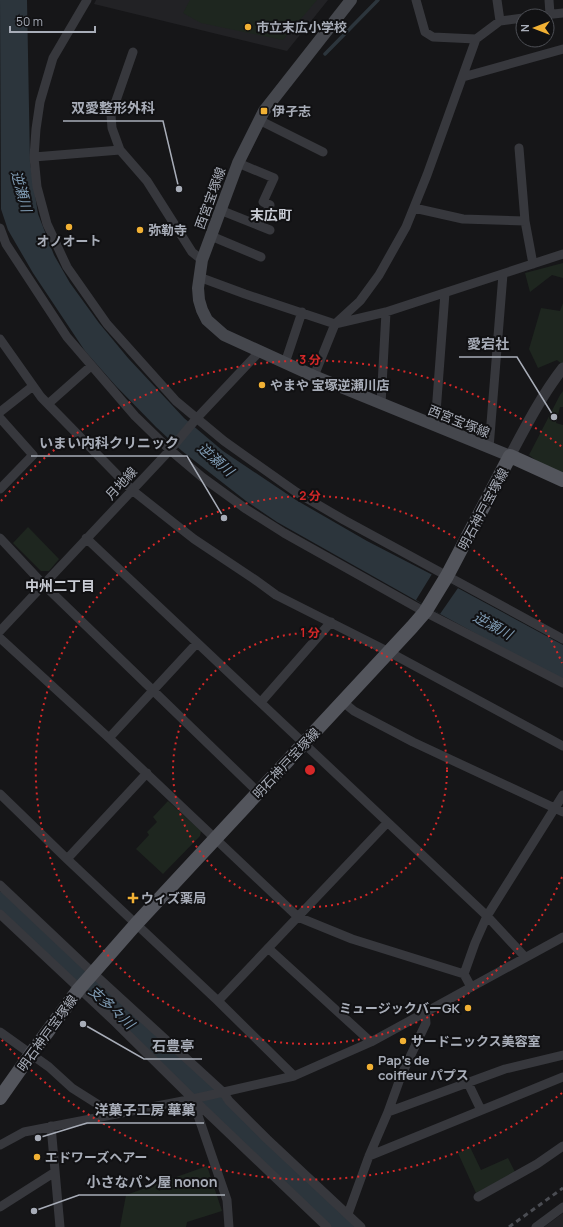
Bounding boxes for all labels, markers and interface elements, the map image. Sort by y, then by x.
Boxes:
scale bar [10,8,95,34]
north arrow [515,8,555,48]
text: 50 m [16,13,43,30]
place label: 市立末広小学校 [256,18,347,36]
marker: 市立末広小学校 [243,22,253,32]
text: N [517,24,532,32]
callout: 双愛整形外科 [63,95,163,121]
text: 双愛整形外科 [71,98,155,117]
place label: 伊孑志 [272,102,311,120]
marker: 伊孑志 [259,106,269,116]
street label: 西宮宝塚線 [190,164,230,232]
water label: 逆瀬川 [7,168,37,216]
district label: 末広町 [250,205,292,224]
place label: 弥勒寺 [148,221,187,239]
marker: オノオート [64,222,74,232]
marker: 弥勒寺 [135,225,145,235]
place label: オノオート [36,232,102,250]
callout: 愛宕社 [459,331,517,357]
text: 愛宕社 [467,334,509,353]
text: 3 分 [299,351,321,368]
place label: やまや 宝塚逆瀬川店 [270,376,390,394]
marker: やまや 宝塚逆瀬川店 [257,380,267,390]
street label: 西宮宝塚線 [425,400,493,442]
callout: いまい内科クリニック [31,430,187,456]
text: いまい内科クリニック [39,433,179,452]
water label: 逆瀬川 [194,438,240,481]
street label: 月地線 [101,463,141,503]
street label: 明石神戸宝塚線 [454,465,512,553]
text: 2 分 [299,487,321,504]
district label: 中州二丁目 [25,576,95,595]
water label: 逆瀬川 [470,607,518,644]
text: 1 分 [300,624,320,641]
street label: 明石神戸宝塚線 [248,724,324,802]
centre of rings [303,763,317,777]
place label: ウィズ薬局 [141,889,206,907]
marker: ウィズ薬局 [128,893,138,903]
water label: 支多々川 [85,981,140,1034]
street label: 明石神戸宝塚線 [13,991,81,1075]
place label: ミュージックバーGK [339,999,461,1017]
marker: ミュージックバーGK [463,1003,473,1013]
place label: サードニックス美容室 [411,1032,541,1050]
callout: 石豊亭 [144,1033,202,1059]
text: 石豊亭 [152,1036,194,1055]
marker: サードニックス美容室 [398,1036,408,1046]
place label: Pap's de coiffeur パプス [378,1051,469,1084]
marker: Pap's de coiffeur パプス [365,1062,375,1072]
callout: 洋菓子工房 華菓 [87,1097,204,1123]
text: 洋菓子工房 華菓 [95,1100,195,1119]
place label: エドワーズヘアー [45,1148,148,1166]
marker: エドワーズヘアー [32,1152,42,1162]
callout: 小さなパン屋 nonon [79,1169,225,1195]
text: 小さなパン屋 nonon [87,1172,217,1191]

